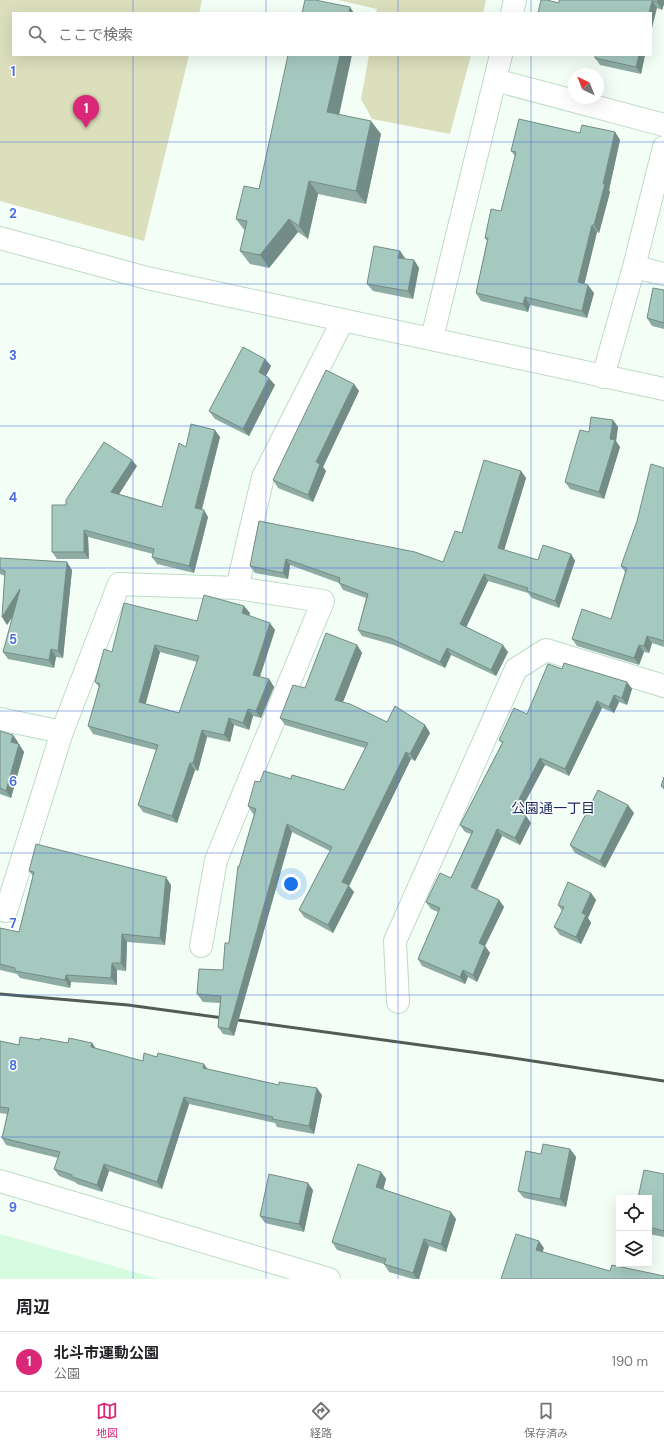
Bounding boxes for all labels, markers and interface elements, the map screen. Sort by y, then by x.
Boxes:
search box [12,12,652,56]
icon: search [26,23,48,45]
text: ここで検索 [58,25,133,45]
text: 1 [11,63,15,80]
north arrow [568,68,604,104]
pin: 1 [73,95,99,128]
text: 2 [9,205,17,222]
text: 3 [9,347,17,364]
text: 4 [9,489,17,506]
text: 5 [9,631,17,648]
text: 6 [9,773,17,790]
district label: 公園通一丁目 [511,799,595,817]
your location [281,874,301,894]
text: 7 [10,915,17,932]
text: 8 [9,1057,17,1074]
map controls [616,1195,652,1267]
button: locate [616,1195,652,1231]
text: 9 [9,1199,17,1216]
button: layers [616,1231,652,1267]
text: 周辺 [16,1296,50,1318]
text: 北斗市運動公園 [54,1343,159,1363]
text: 1 [27,1353,31,1370]
text: 190 m [612,1353,648,1370]
text: 公園 [54,1365,80,1382]
tab: 地図 [96,1400,118,1440]
tab: 経路 [310,1400,332,1440]
tab: 保存済み [524,1400,568,1440]

